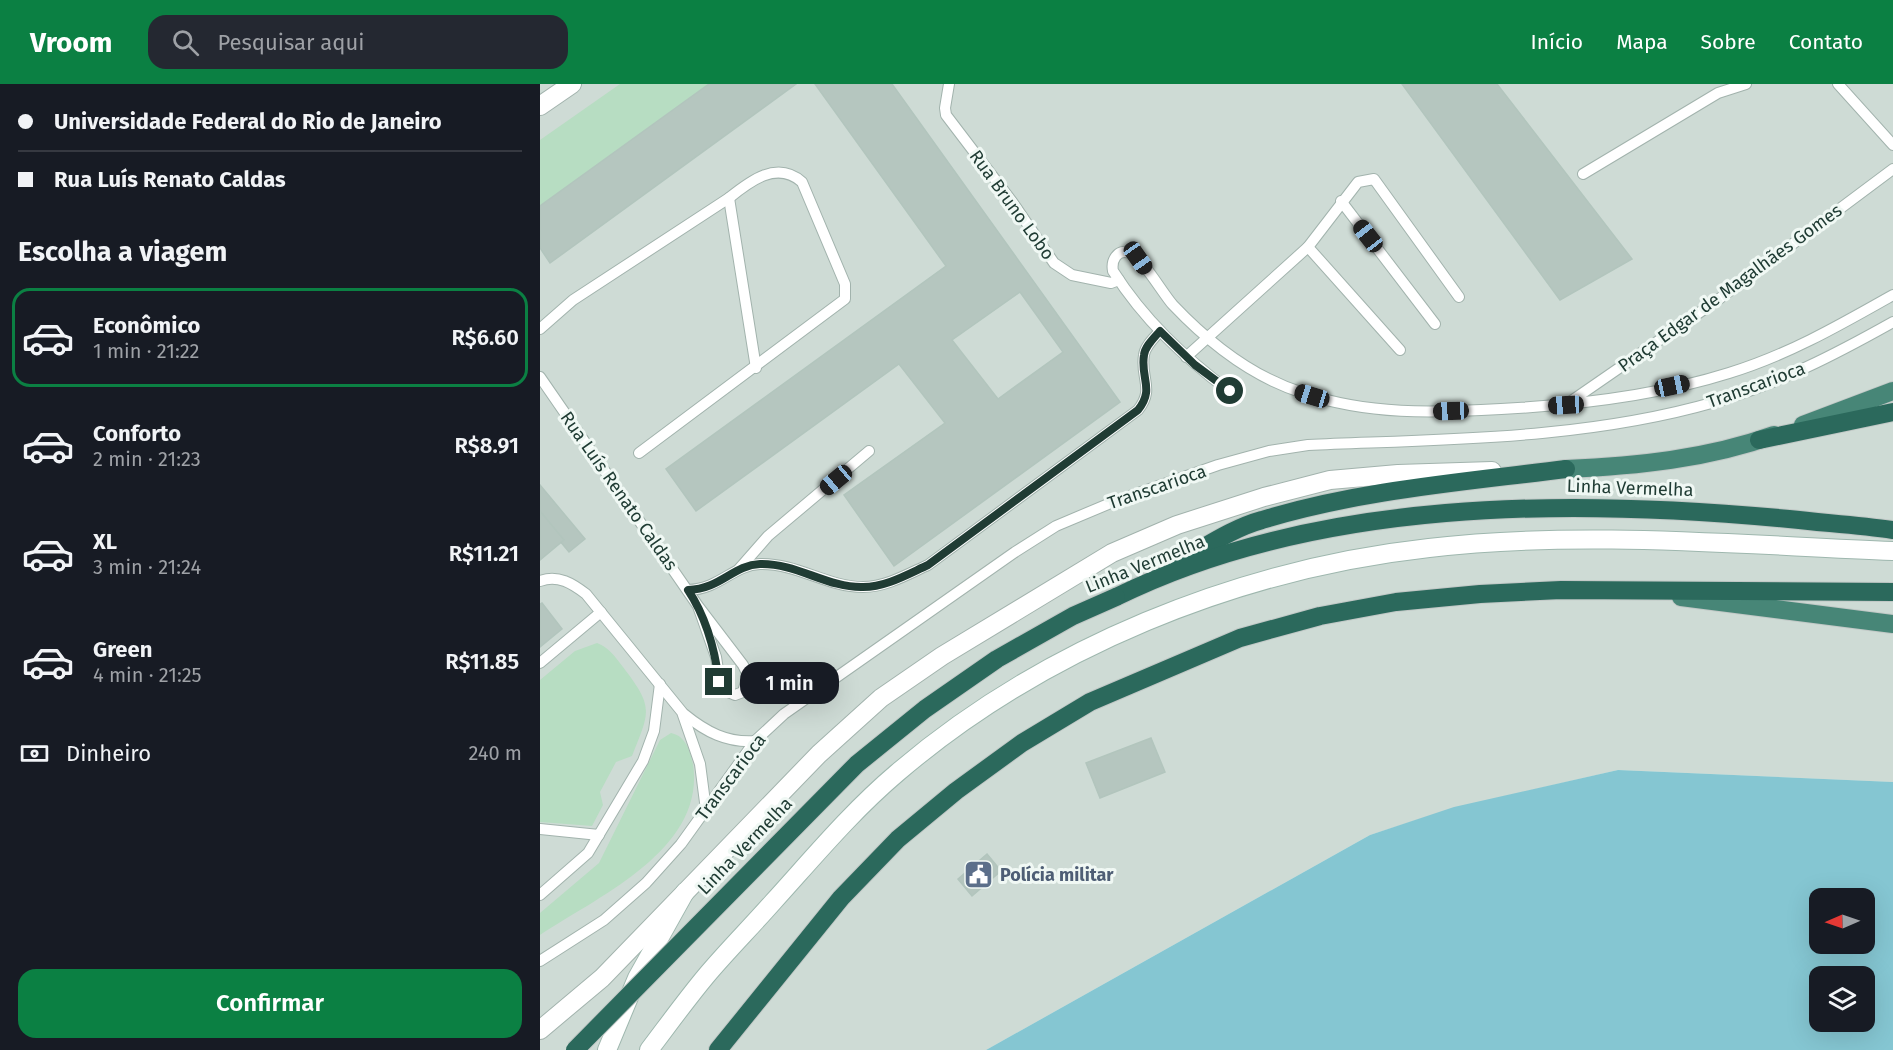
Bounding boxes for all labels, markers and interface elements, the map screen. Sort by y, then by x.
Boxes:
search box [148,15,568,69]
text: Vroom [30,26,112,59]
icon: search [169,26,202,59]
text: Pesquisar aqui [217,29,364,56]
text: Início [1530,29,1583,55]
text: Mapa [1616,29,1668,55]
text: Sobre [1701,29,1756,55]
text: Contato [1789,29,1863,55]
text: Universidade Federal do Rio de Janeiro [54,108,442,135]
street label: Rua Bruno Lobo [965,146,1059,264]
text: Rua Luís Renato Caldas [54,166,286,193]
street label: Praça Edgar de Magalhães Gomes [1614,199,1846,377]
car [1350,216,1386,256]
text: Escolha a viagem [18,236,227,268]
car [1120,238,1156,278]
icon: car [21,311,75,365]
text: Econômico [93,312,200,339]
text: R$6.60 [451,324,519,351]
text: 1 min · 21:22 [93,339,200,363]
street label: Transcarioca [1704,357,1808,413]
car [1653,373,1691,399]
route start [1216,377,1243,404]
car [1292,382,1332,410]
car [1548,395,1584,415]
car [1433,401,1469,421]
street label: Rua Luís Renato Caldas [556,407,682,575]
icon: car [21,419,75,473]
text: Conforto [93,420,181,447]
text: R$8.91 [455,432,519,459]
text: 2 min · 21:23 [93,447,201,471]
street label: Transcarioca [1105,460,1209,514]
car [816,462,856,498]
street label: Linha Vermelha [1566,475,1694,501]
icon: car [21,527,75,581]
text: XL [93,528,117,555]
street label: Linha Vermelha [1082,530,1208,598]
text: R$11.21 [449,540,519,567]
text: 3 min · 21:24 [93,555,201,579]
icon: car [21,635,75,689]
text: Green [93,636,152,663]
text: R$11.85 [445,648,519,675]
callout: 1 min [740,661,839,703]
text: 4 min · 21:25 [93,663,202,687]
route end [705,668,732,695]
text: 1 min [765,671,814,695]
street label: Transcarioca [691,729,771,825]
icon: cash [18,737,51,770]
text: Dinheiro [66,740,151,767]
text: 240 m [468,741,522,765]
street label: Linha Vermelha [693,793,797,899]
public building icon: Polícia militar [963,859,995,891]
place label: Polícia militar [1000,864,1114,886]
north arrow [1809,888,1875,954]
map controls [1809,888,1875,1032]
button: layers [1809,966,1875,1032]
button: Confirmar [18,969,522,1038]

